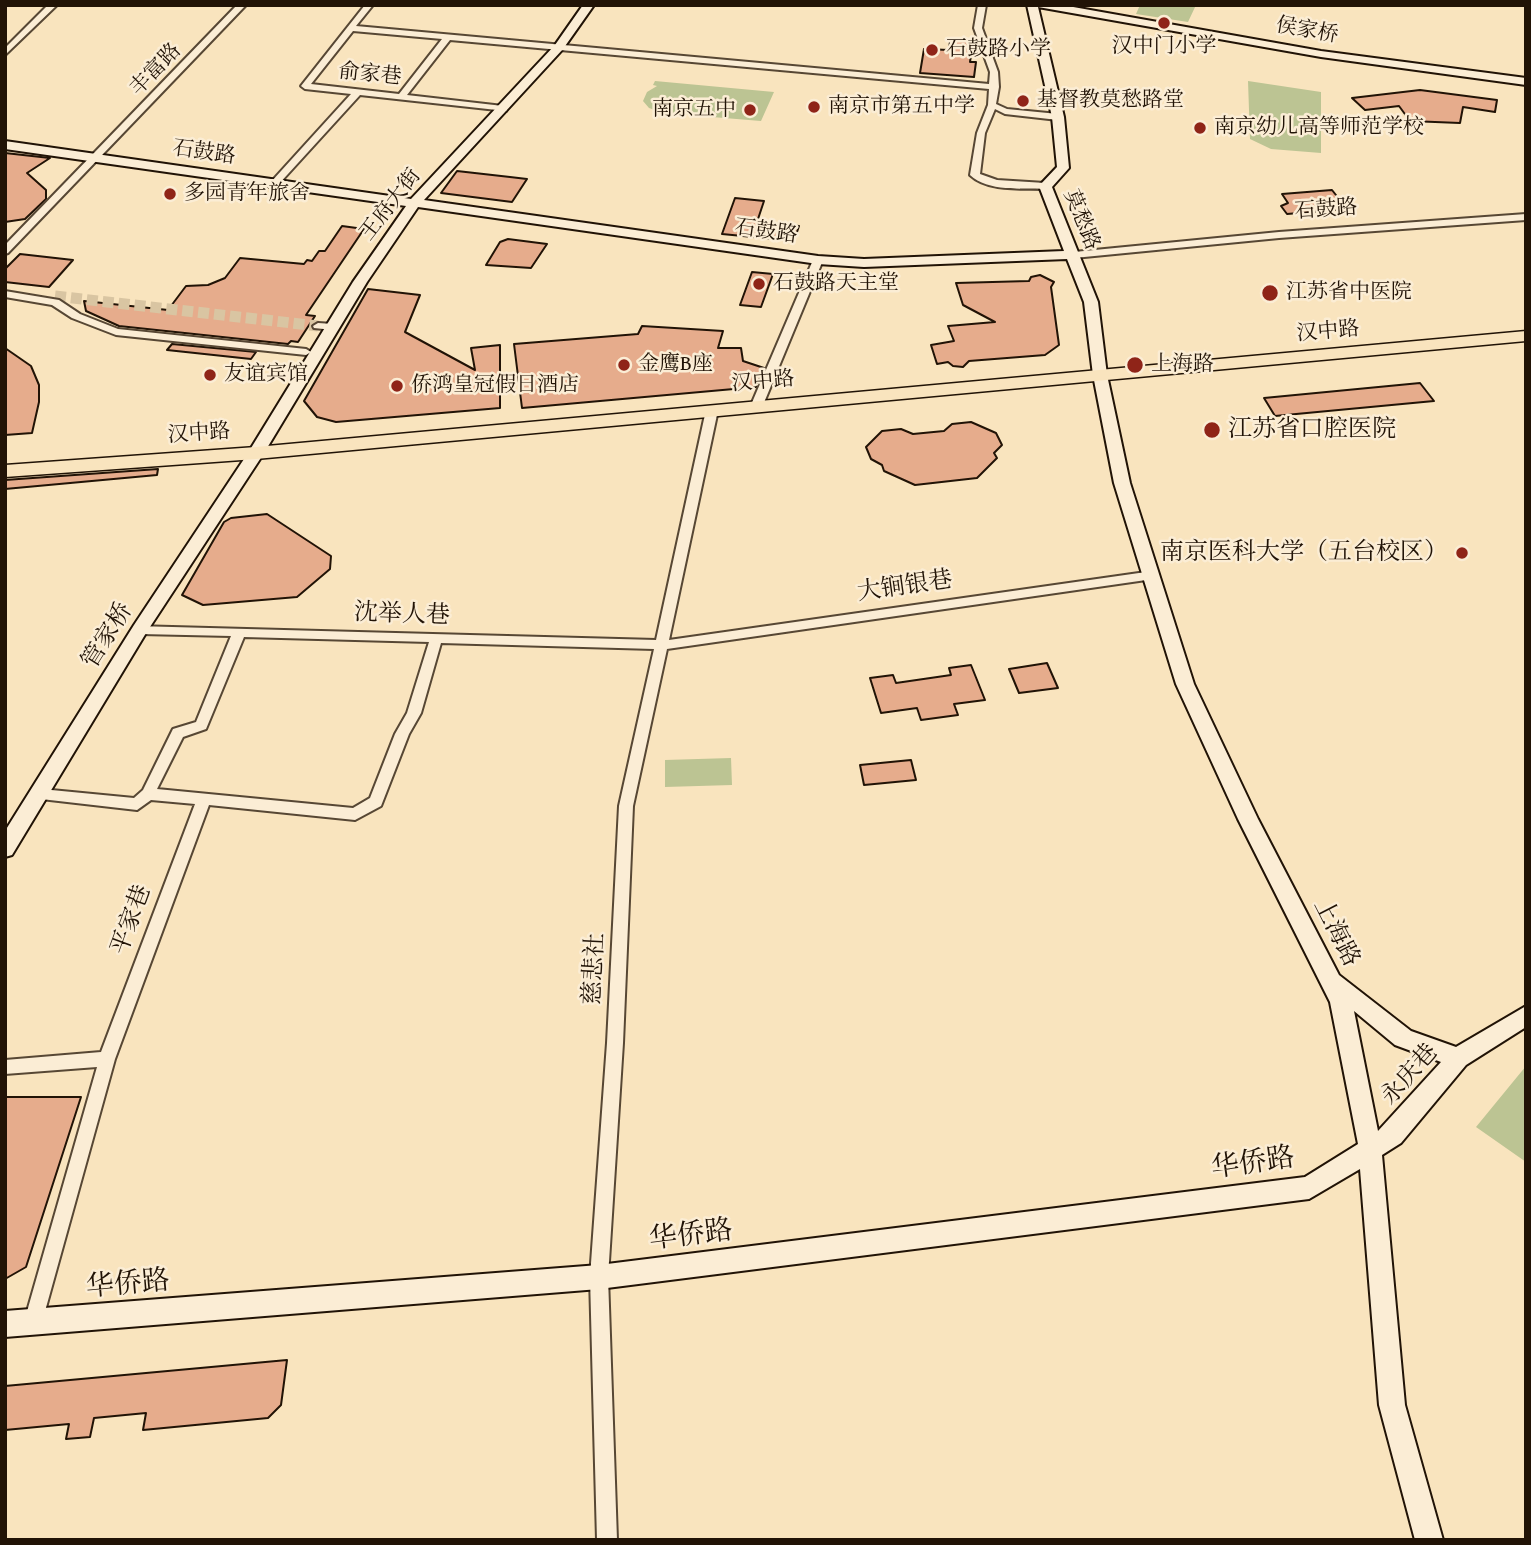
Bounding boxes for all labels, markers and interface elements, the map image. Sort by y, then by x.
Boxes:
street label: 侯家桥 [1274,13,1340,49]
marker: 汉中门小学 [1156,15,1172,31]
place label: 汉中门小学 [1112,34,1216,60]
place label: 石鼓路小学 [946,37,1051,63]
street label: 丰富路 [125,39,187,101]
marker: 石鼓路小学 [924,42,940,58]
street label: 俞家巷 [337,59,403,91]
place label: 基督教莫愁路堂 [1037,88,1184,114]
marker: 基督教莫愁路堂 [1015,93,1031,109]
place label: 南京市第五中学 [828,94,975,120]
place label: 南京五中 [652,97,736,123]
marker: 南京市第五中学 [806,99,822,115]
marker: 南京五中 [742,102,758,118]
place label: 南京幼儿高等师范学校 [1214,115,1424,141]
marker: 南京幼儿高等师范学校 [1192,120,1208,136]
street label: 石鼓路 [171,136,237,170]
street label: 王府大街 [355,164,427,246]
place label: 多园青年旅舍 [184,181,310,207]
marker: 多园青年旅舍 [162,186,178,202]
street label: 莫愁路 [1058,186,1104,254]
street label: 石鼓路 [1294,195,1358,225]
street label: 石鼓路 [733,215,799,249]
place label: 石鼓路天主堂 [773,271,899,297]
marker: 石鼓路天主堂 [751,276,767,292]
place label: 江苏省中医院 [1286,280,1412,306]
marker: 江苏省中医院 [1260,283,1280,303]
street label: 汉中路 [1296,317,1360,347]
place label: 金鹰B座 [638,352,713,378]
place label: 上海路 [1151,352,1214,378]
marker: 上海路 [1125,355,1145,375]
marker: 金鹰B座 [616,357,632,373]
place label: 友谊宾馆 [224,362,308,388]
marker: 友谊宾馆 [202,367,218,383]
street label: 汉中路 [731,367,795,397]
place label: 侨鸿皇冠假日酒店 [411,373,579,399]
marker: 侨鸿皇冠假日酒店 [389,378,405,394]
place label: 江苏省口腔医院 [1228,416,1396,444]
street label: 汉中路 [167,419,231,449]
marker: 江苏省口腔医院 [1202,420,1222,440]
place label: 南京医科大学（五台校区） [1160,539,1448,567]
marker: 南京医科大学（五台校区） [1454,545,1470,561]
street label: 大锏银巷 [855,566,955,608]
street label: 管家桥 [77,598,139,674]
street label: 沈举人巷 [354,599,450,631]
street label: 平家巷 [106,881,158,959]
street label: 上海路 [1307,894,1365,972]
street label: 慈悲社 [579,932,611,1006]
street label: 永庆巷 [1376,1038,1444,1112]
street label: 华侨路 [1209,1142,1297,1186]
street label: 华侨路 [647,1214,735,1258]
street label: 华侨路 [85,1265,171,1305]

